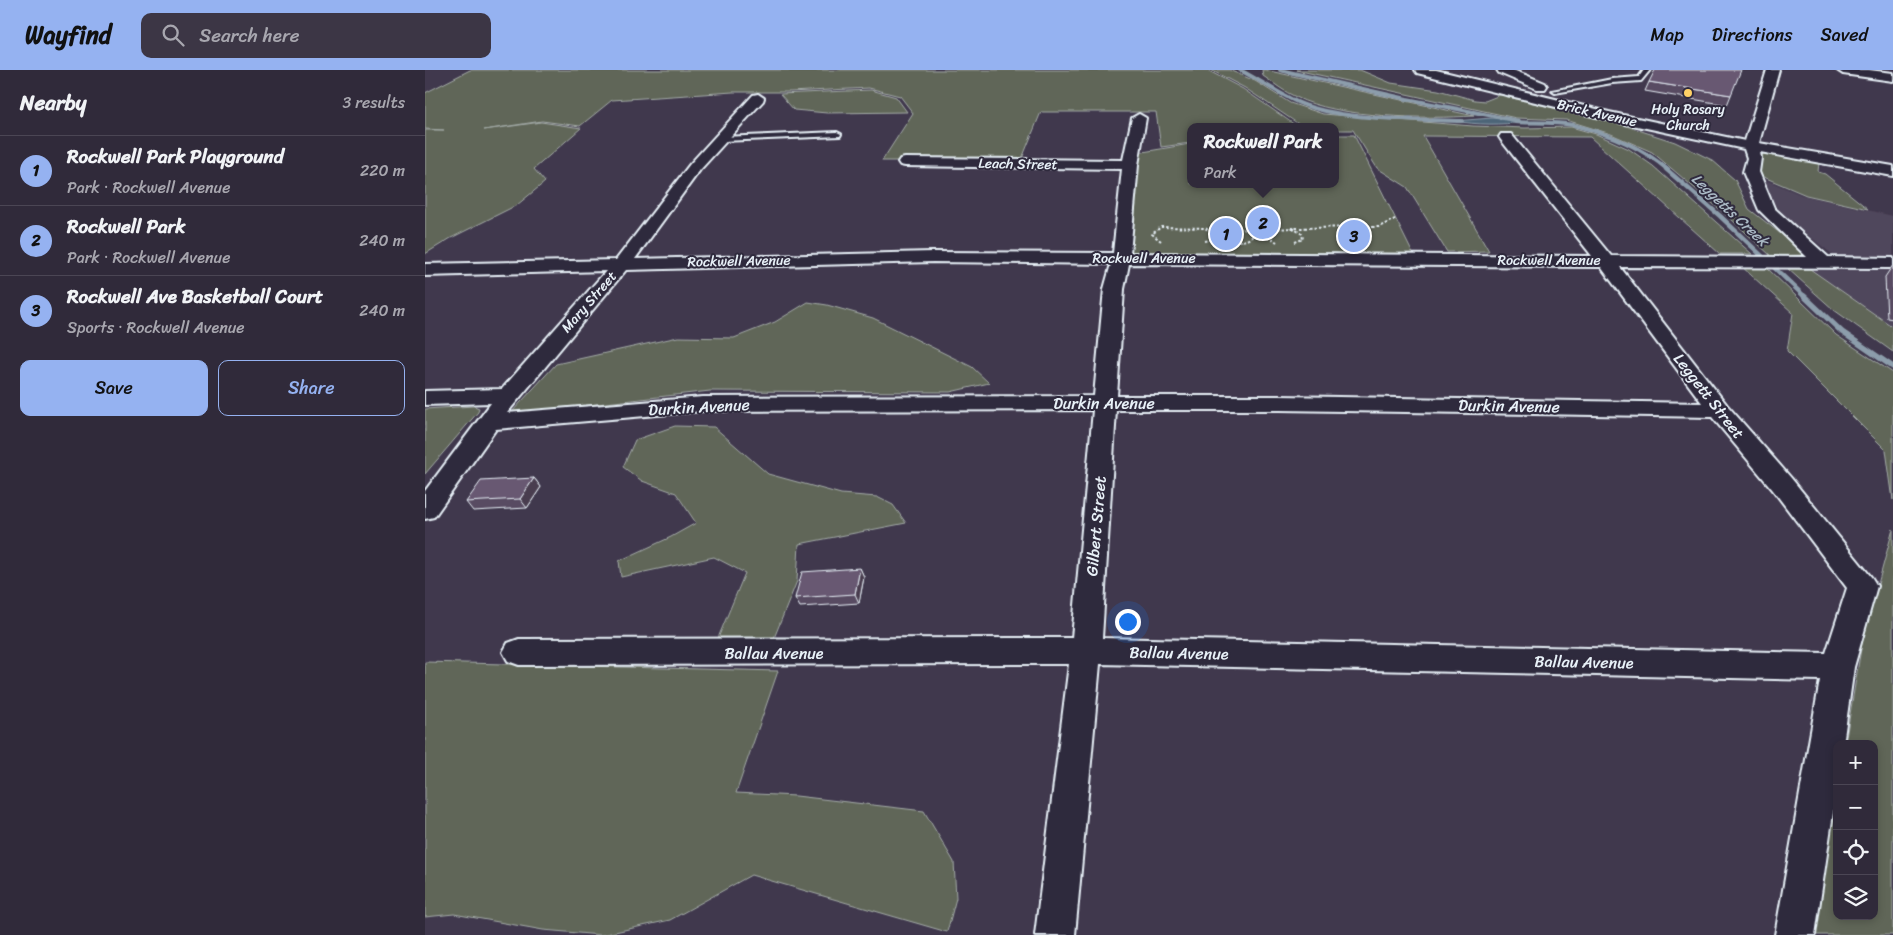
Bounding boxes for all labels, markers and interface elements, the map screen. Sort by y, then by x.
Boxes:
search box [141,13,491,58]
text: Wayfind [25,14,111,56]
text: Search here [199,19,299,52]
text: Map [1651,19,1684,51]
text: Directions [1712,19,1793,51]
text: Saved [1821,19,1868,51]
icon: search [159,21,187,49]
text: Nearby [20,84,86,122]
marker: Holy Rosary Church [1682,87,1694,99]
text: 3 results [342,88,405,117]
street label: Brick Avenue [1554,92,1640,134]
place label: Holy Rosary Church [1651,97,1725,138]
popup [1187,123,1339,188]
text: Rockwell Park [1204,125,1322,158]
text: Rockwell Park Playground [67,140,284,173]
street label: Leach Street [978,151,1058,177]
text: 1 [33,156,39,185]
text: 220 m [360,156,405,185]
text: Park [1204,158,1237,187]
water label: Leggetts Creek [1685,167,1776,254]
text: Park · Rockwell Avenue [67,173,230,202]
pin: 2 [1247,204,1279,242]
text: Rockwell Park [67,210,185,243]
pin: 1 [1210,215,1242,253]
pin: 3 [1338,217,1370,255]
text: 2 [31,226,41,255]
text: 240 m [359,226,405,255]
text: Park · Rockwell Avenue [67,243,230,272]
street label: Rockwell Avenue [1092,246,1196,271]
street label: Rockwell Avenue [687,248,791,274]
street label: Rockwell Avenue [1497,248,1601,273]
street label: Mary Street [555,265,623,339]
text: Rockwell Ave Basketball Court [67,280,323,313]
text: 3 [32,296,40,325]
text: 240 m [359,296,405,325]
text: Sports · Rockwell Avenue [67,313,245,342]
street label: Leggett Street [1666,346,1752,446]
button: Save [20,360,208,416]
button: Share [218,360,405,416]
street label: Durkin Avenue [1053,389,1155,418]
street label: Durkin Avenue [648,390,750,424]
street label: Durkin Avenue [1458,391,1560,421]
street label: Gilbert Street [1077,475,1115,577]
your location [1115,609,1141,635]
street label: Ballau Avenue [1129,638,1229,668]
street label: Ballau Avenue [724,639,824,668]
street label: Ballau Avenue [1534,647,1634,677]
map controls [1833,740,1878,920]
button: + [1833,740,1878,785]
button: − [1833,785,1878,830]
button: locate [1833,830,1878,875]
button: layers [1833,875,1878,920]

